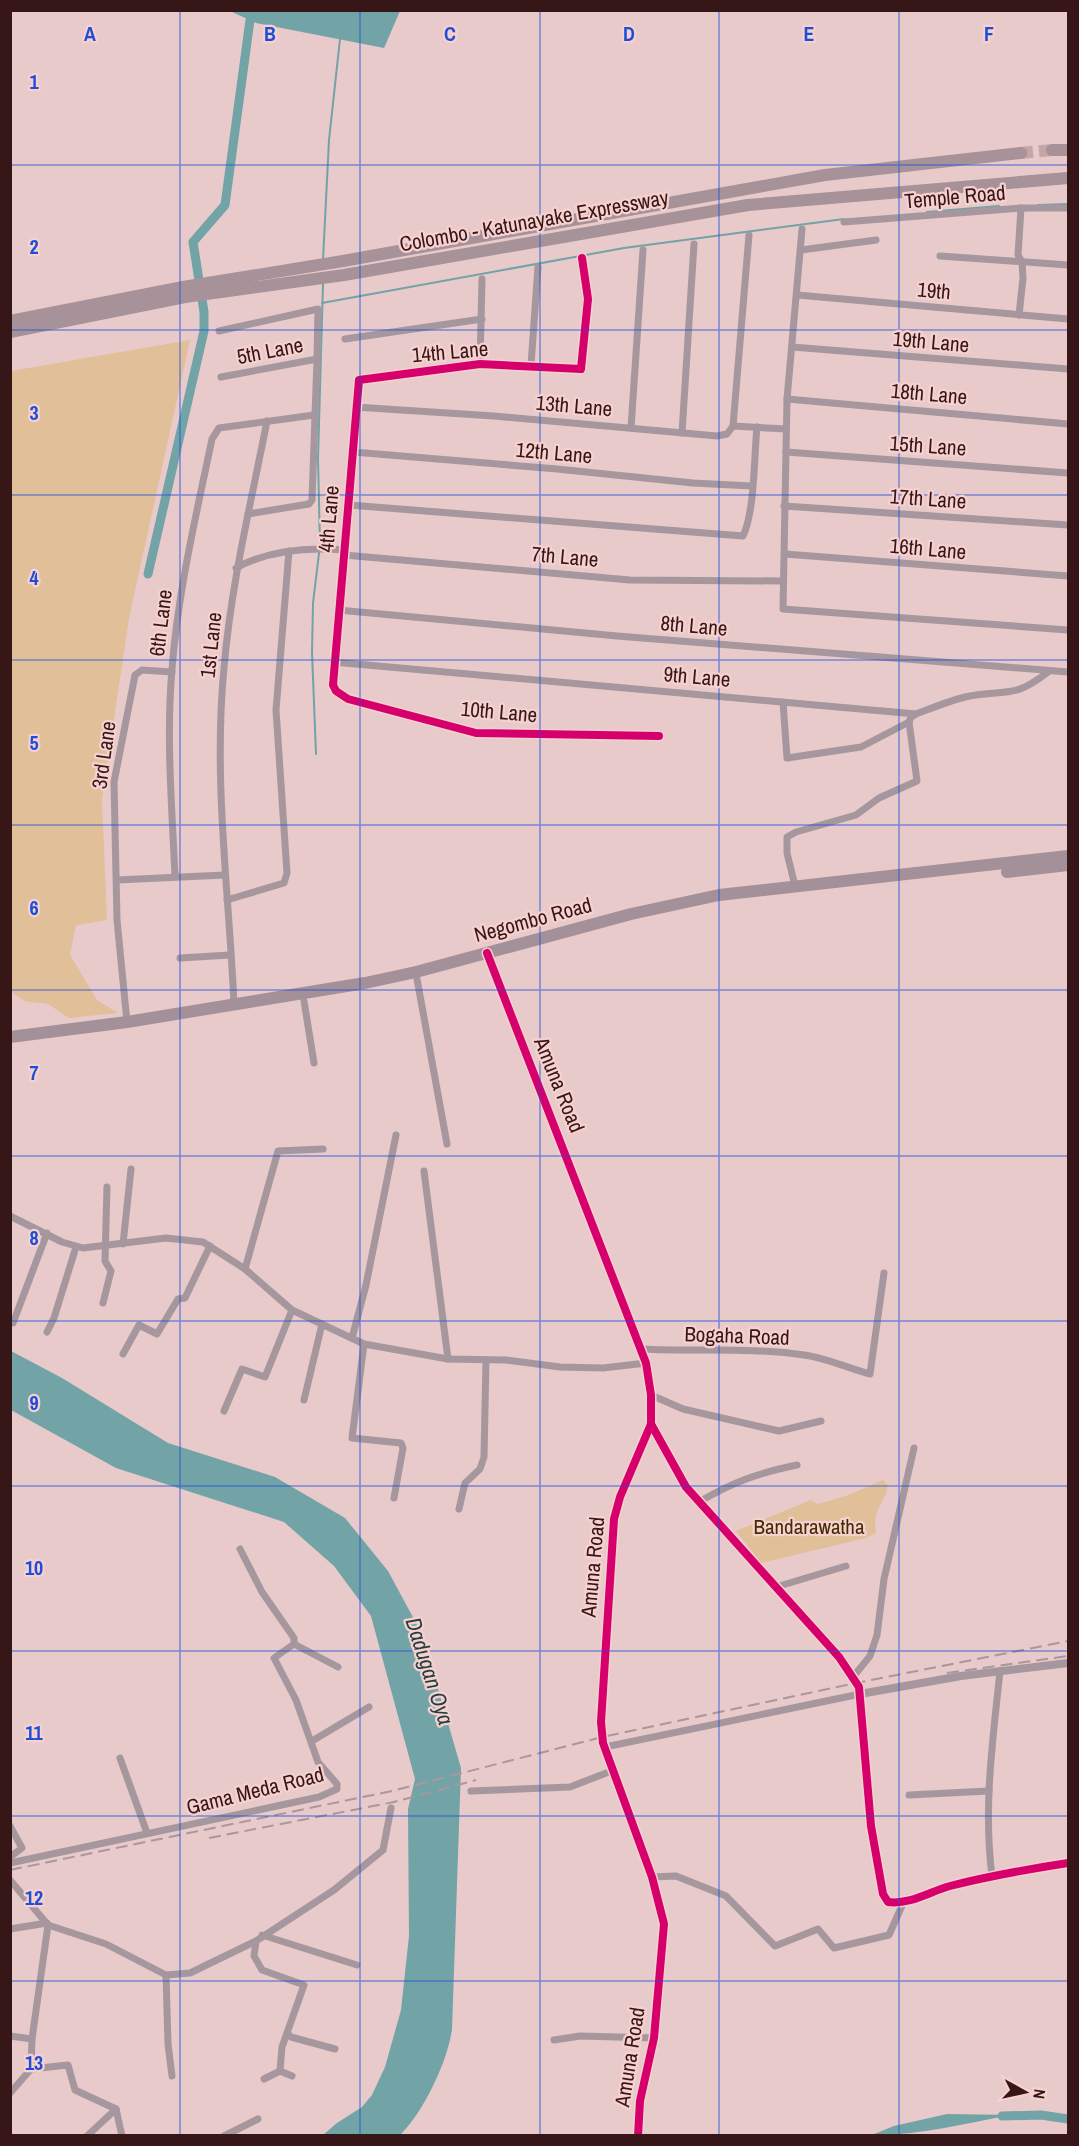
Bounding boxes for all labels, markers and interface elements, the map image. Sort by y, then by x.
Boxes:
text: A [84,20,96,47]
text: B [264,20,276,47]
text: C [444,20,456,47]
text: D [623,20,635,47]
text: E [804,20,815,47]
text: F [984,20,994,47]
text: 1 [29,68,39,95]
street label: Temple Road [903,178,1007,215]
street label: Colombo - Katunayake Expressway [397,182,671,258]
text: 2 [29,233,39,260]
street label: 19th [916,275,952,306]
street label: 19th Lane [892,324,970,359]
street label: 5th Lane [234,330,306,371]
street label: 14th Lane [411,334,489,369]
street label: 18th Lane [890,376,968,411]
street label: 13th Lane [535,388,613,423]
text: 3 [29,399,39,426]
street label: 15th Lane [889,428,967,463]
street label: 12th Lane [515,435,593,470]
street label: 17th Lane [889,481,967,516]
street label: 4th Lane [311,484,346,554]
street label: 16th Lane [889,531,967,566]
street label: 7th Lane [530,539,600,574]
text: 4 [29,564,39,591]
street label: 6th Lane [142,588,179,658]
street label: 8th Lane [659,608,729,643]
street label: 1st Lane [193,611,228,679]
street label: 9th Lane [662,659,732,694]
street label: 10th Lane [460,694,538,729]
street label: 3rd Lane [84,719,123,791]
text: 5 [29,729,39,756]
street label: Negombo Road [471,890,595,949]
text: 6 [29,894,39,921]
street label: Amuna Road [527,1032,592,1137]
text: 7 [29,1059,39,1086]
text: 8 [29,1224,39,1251]
street label: Bogaha Road [684,1319,790,1352]
text: 9 [29,1389,39,1416]
park label: Bandarawatha [753,1512,865,1541]
street label: Amuna Road [574,1516,611,1619]
text: 10 [25,1554,43,1581]
water label: Dadugan Oya [399,1613,461,1729]
text: 11 [25,1719,44,1746]
street label: Gama Meda Road [183,1759,327,1822]
text: 12 [25,1884,43,1911]
street label: Amuna Road [607,2005,652,2110]
text: 13 [25,2049,43,2076]
north arrow [995,2062,1055,2122]
text: N [1028,2088,1051,2100]

